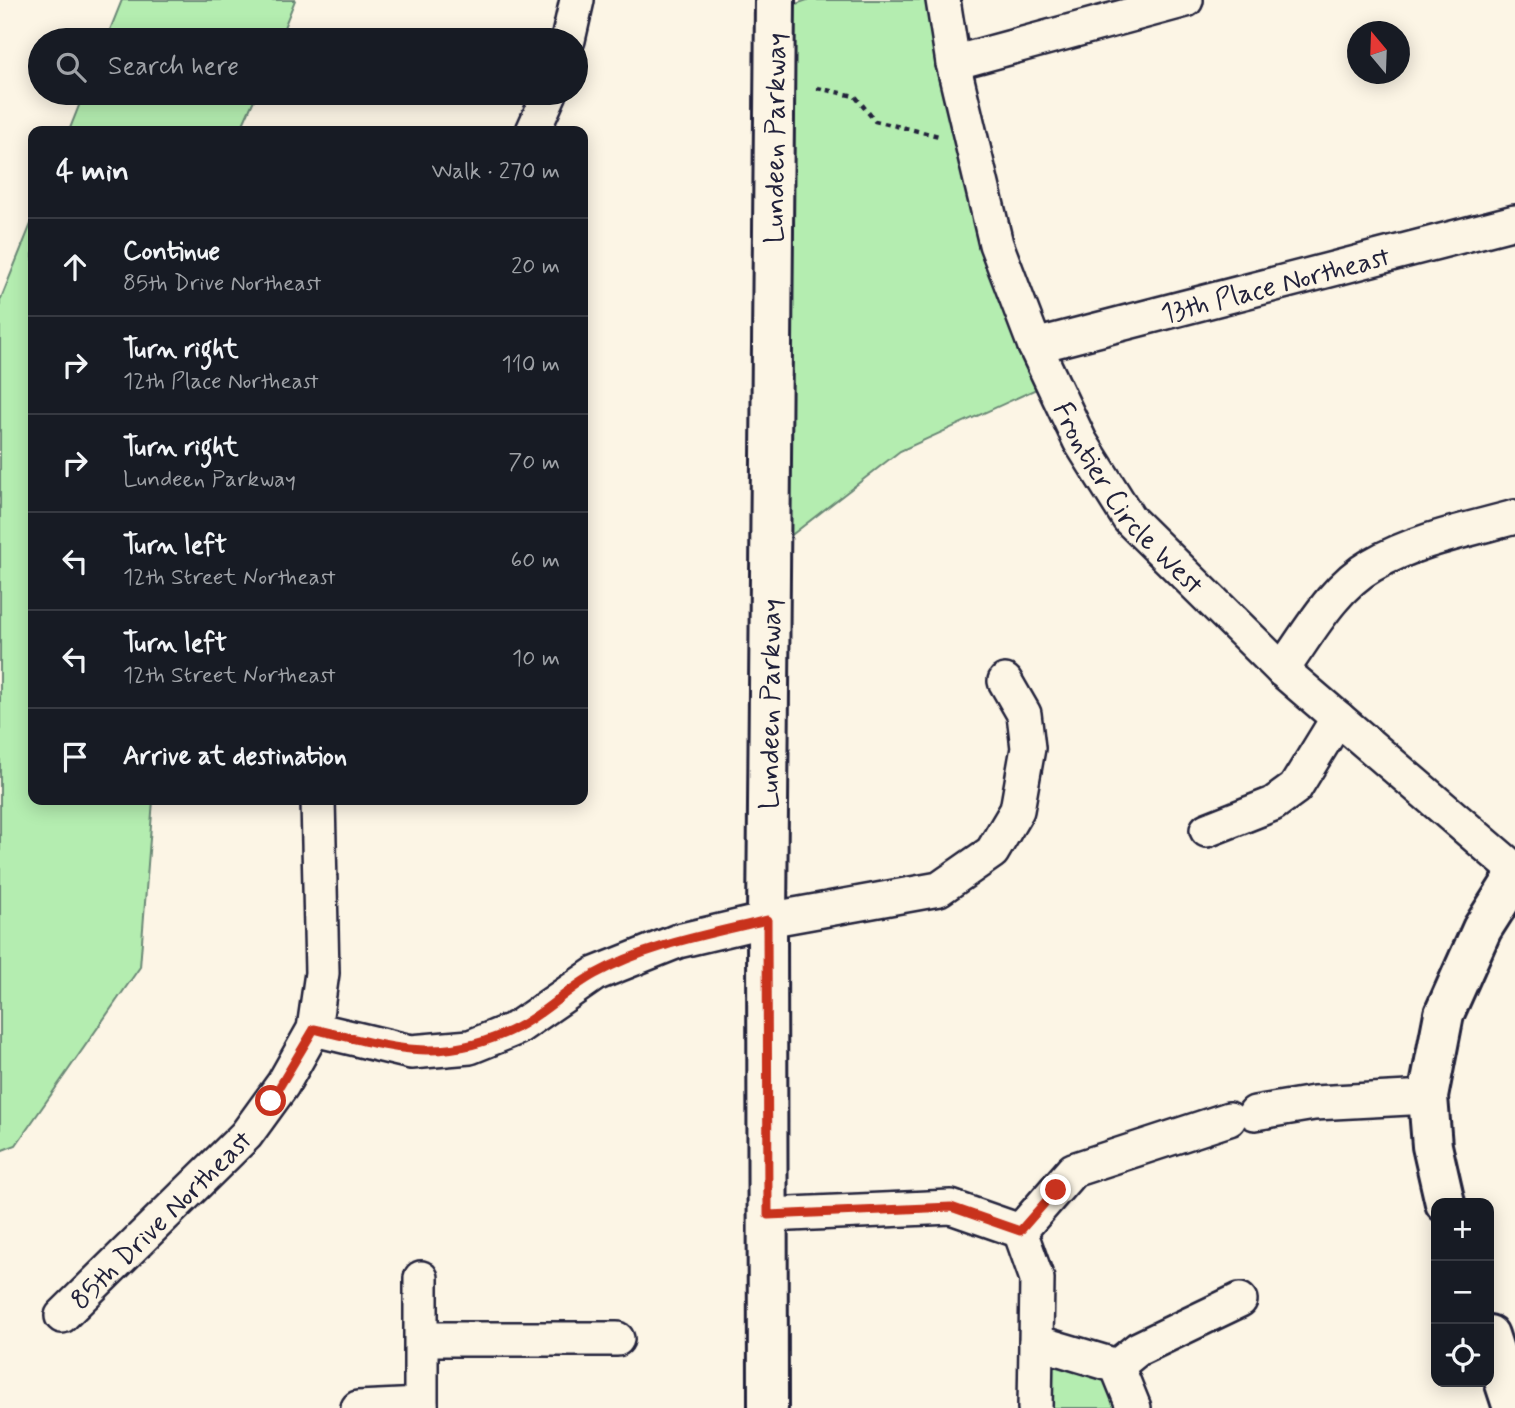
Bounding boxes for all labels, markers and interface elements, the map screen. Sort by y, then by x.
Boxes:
north arrow [1347,21,1410,84]
search box [28,28,588,105]
street label: Lundeen Parkway [757,33,796,244]
icon: search [52,48,90,86]
text: Search here [108,50,239,84]
text: 4 min [56,152,129,191]
text: Walk · 270 m [431,157,560,187]
text: Continue [123,235,220,269]
street label: 13th Place Northeast [1157,239,1395,334]
icon: ahead [56,248,94,286]
text: 20 m [511,252,560,282]
text: 85th Drive Northeast [123,269,322,299]
text: Turn right [123,333,239,367]
icon: right [56,346,94,384]
text: 110 m [501,350,560,380]
text: 12th Place Northeast [123,367,319,397]
street label: Frontier Circle West [1043,396,1211,604]
text: Turn right [123,431,239,465]
icon: right [56,444,94,482]
text: 70 m [508,448,560,478]
text: Lundeen Parkway [123,465,296,495]
text: Turn left [123,529,227,563]
icon: left [56,542,94,580]
text: 60 m [511,546,560,576]
text: 12th Street Northeast [123,563,336,593]
street label: Lundeen Parkway [752,599,791,810]
text: Turn left [123,627,227,661]
icon: left [56,640,94,678]
text: 10 m [512,644,560,674]
text: 12th Street Northeast [123,661,336,691]
icon: arrive [56,738,94,776]
text: Arrive at destination [123,740,347,774]
route start [255,1085,286,1116]
street label: 85th Drive Northeast [63,1123,262,1319]
route end [1040,1174,1071,1205]
map controls [1431,1198,1494,1387]
button: + [1431,1198,1494,1261]
button: − [1431,1261,1494,1324]
button: locate [1431,1324,1494,1387]

